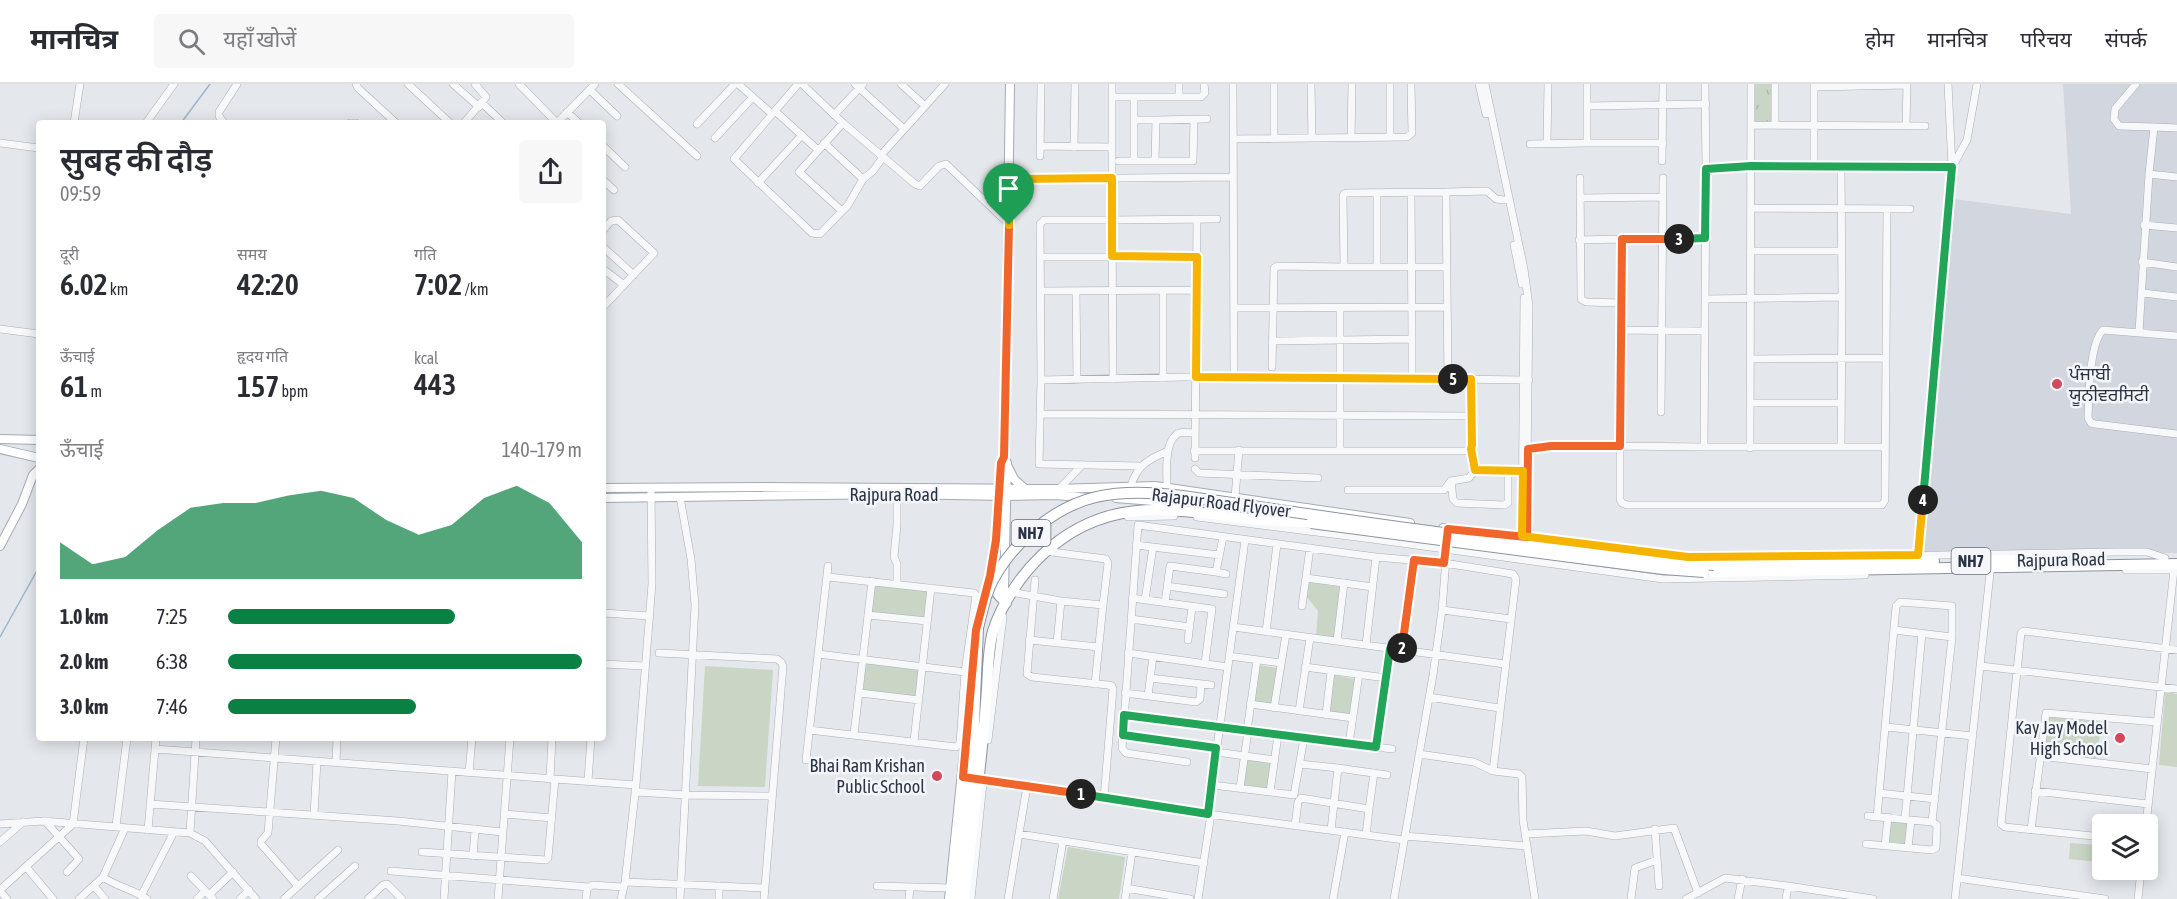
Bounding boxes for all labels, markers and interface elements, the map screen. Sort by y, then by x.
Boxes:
search box [154,14,574,68]
text: मानचित्र [30,23,118,55]
icon: search [175,25,208,58]
text: यहाँ खोजें [223,26,296,52]
text: होम [1865,27,1894,51]
text: मानचित्र [1927,27,1987,51]
text: परिचय [2020,27,2072,51]
text: संपर्क [2105,27,2147,51]
text: सुबह की दौड़ [60,140,212,178]
button: share [519,140,582,203]
pin [983,163,1034,225]
icon: arrive [992,172,1025,205]
text: 09:59 [60,182,101,205]
pin: 3 [1664,224,1694,254]
text: 3 [1675,230,1683,248]
text: दूरी [60,245,79,263]
text: समय [237,245,267,263]
text: गति [414,245,436,263]
text: 6.02 [60,267,108,301]
text: 42:20 [237,267,299,301]
text: 7:02 [414,267,462,301]
text: km [108,280,128,298]
text: /km [462,280,488,298]
text: ऊँचाई [60,347,95,365]
text: हृदय गति [237,347,288,365]
text: kcal [414,349,438,367]
place label: ਪੰਜਾਬੀ ਯੂਨੀਵਰਸਿਟੀ [2068,363,2149,407]
pin: 5 [1438,364,1468,394]
text: 443 [414,367,456,401]
text: 61 [60,369,88,403]
text: 157 [237,369,279,403]
text: 5 [1449,370,1457,388]
marker: ਪੰਜਾਬੀ ਯੂਨੀਵਰਸਿਟੀ [2050,377,2064,391]
text: m [88,382,102,400]
text: bpm [279,382,308,400]
text: ऊँचाई [60,438,103,461]
text: 140–179 m [501,438,582,461]
street label: Rajpura Road [850,484,938,505]
street label: Rajapur Road Flyover [1150,484,1292,522]
pin: 4 [1908,485,1938,515]
text: 4 [1919,491,1927,509]
road number: NH7 [1012,520,1050,546]
road number: NH7 [1952,548,1990,574]
street label: Rajpura Road [2016,548,2106,571]
text: 1.0 km [60,605,108,628]
text: 7:25 [156,605,188,628]
pin: 2 [1387,633,1417,663]
text: 2 [1398,639,1406,657]
text: 2.0 km [60,650,108,673]
text: 6:38 [156,650,188,673]
text: 3.0 km [60,695,108,718]
text: 7:46 [156,695,188,718]
place label: Kay Jay Model High School [2015,717,2108,759]
marker: Kay Jay Model High School [2113,731,2127,745]
place label: Bhai Ram Krishan Public School [810,755,925,797]
marker: Bhai Ram Krishan Public School [930,769,944,783]
pin: 1 [1066,779,1096,809]
text: 1 [1077,785,1085,803]
map controls [2092,814,2158,880]
button: layers [2092,814,2158,880]

